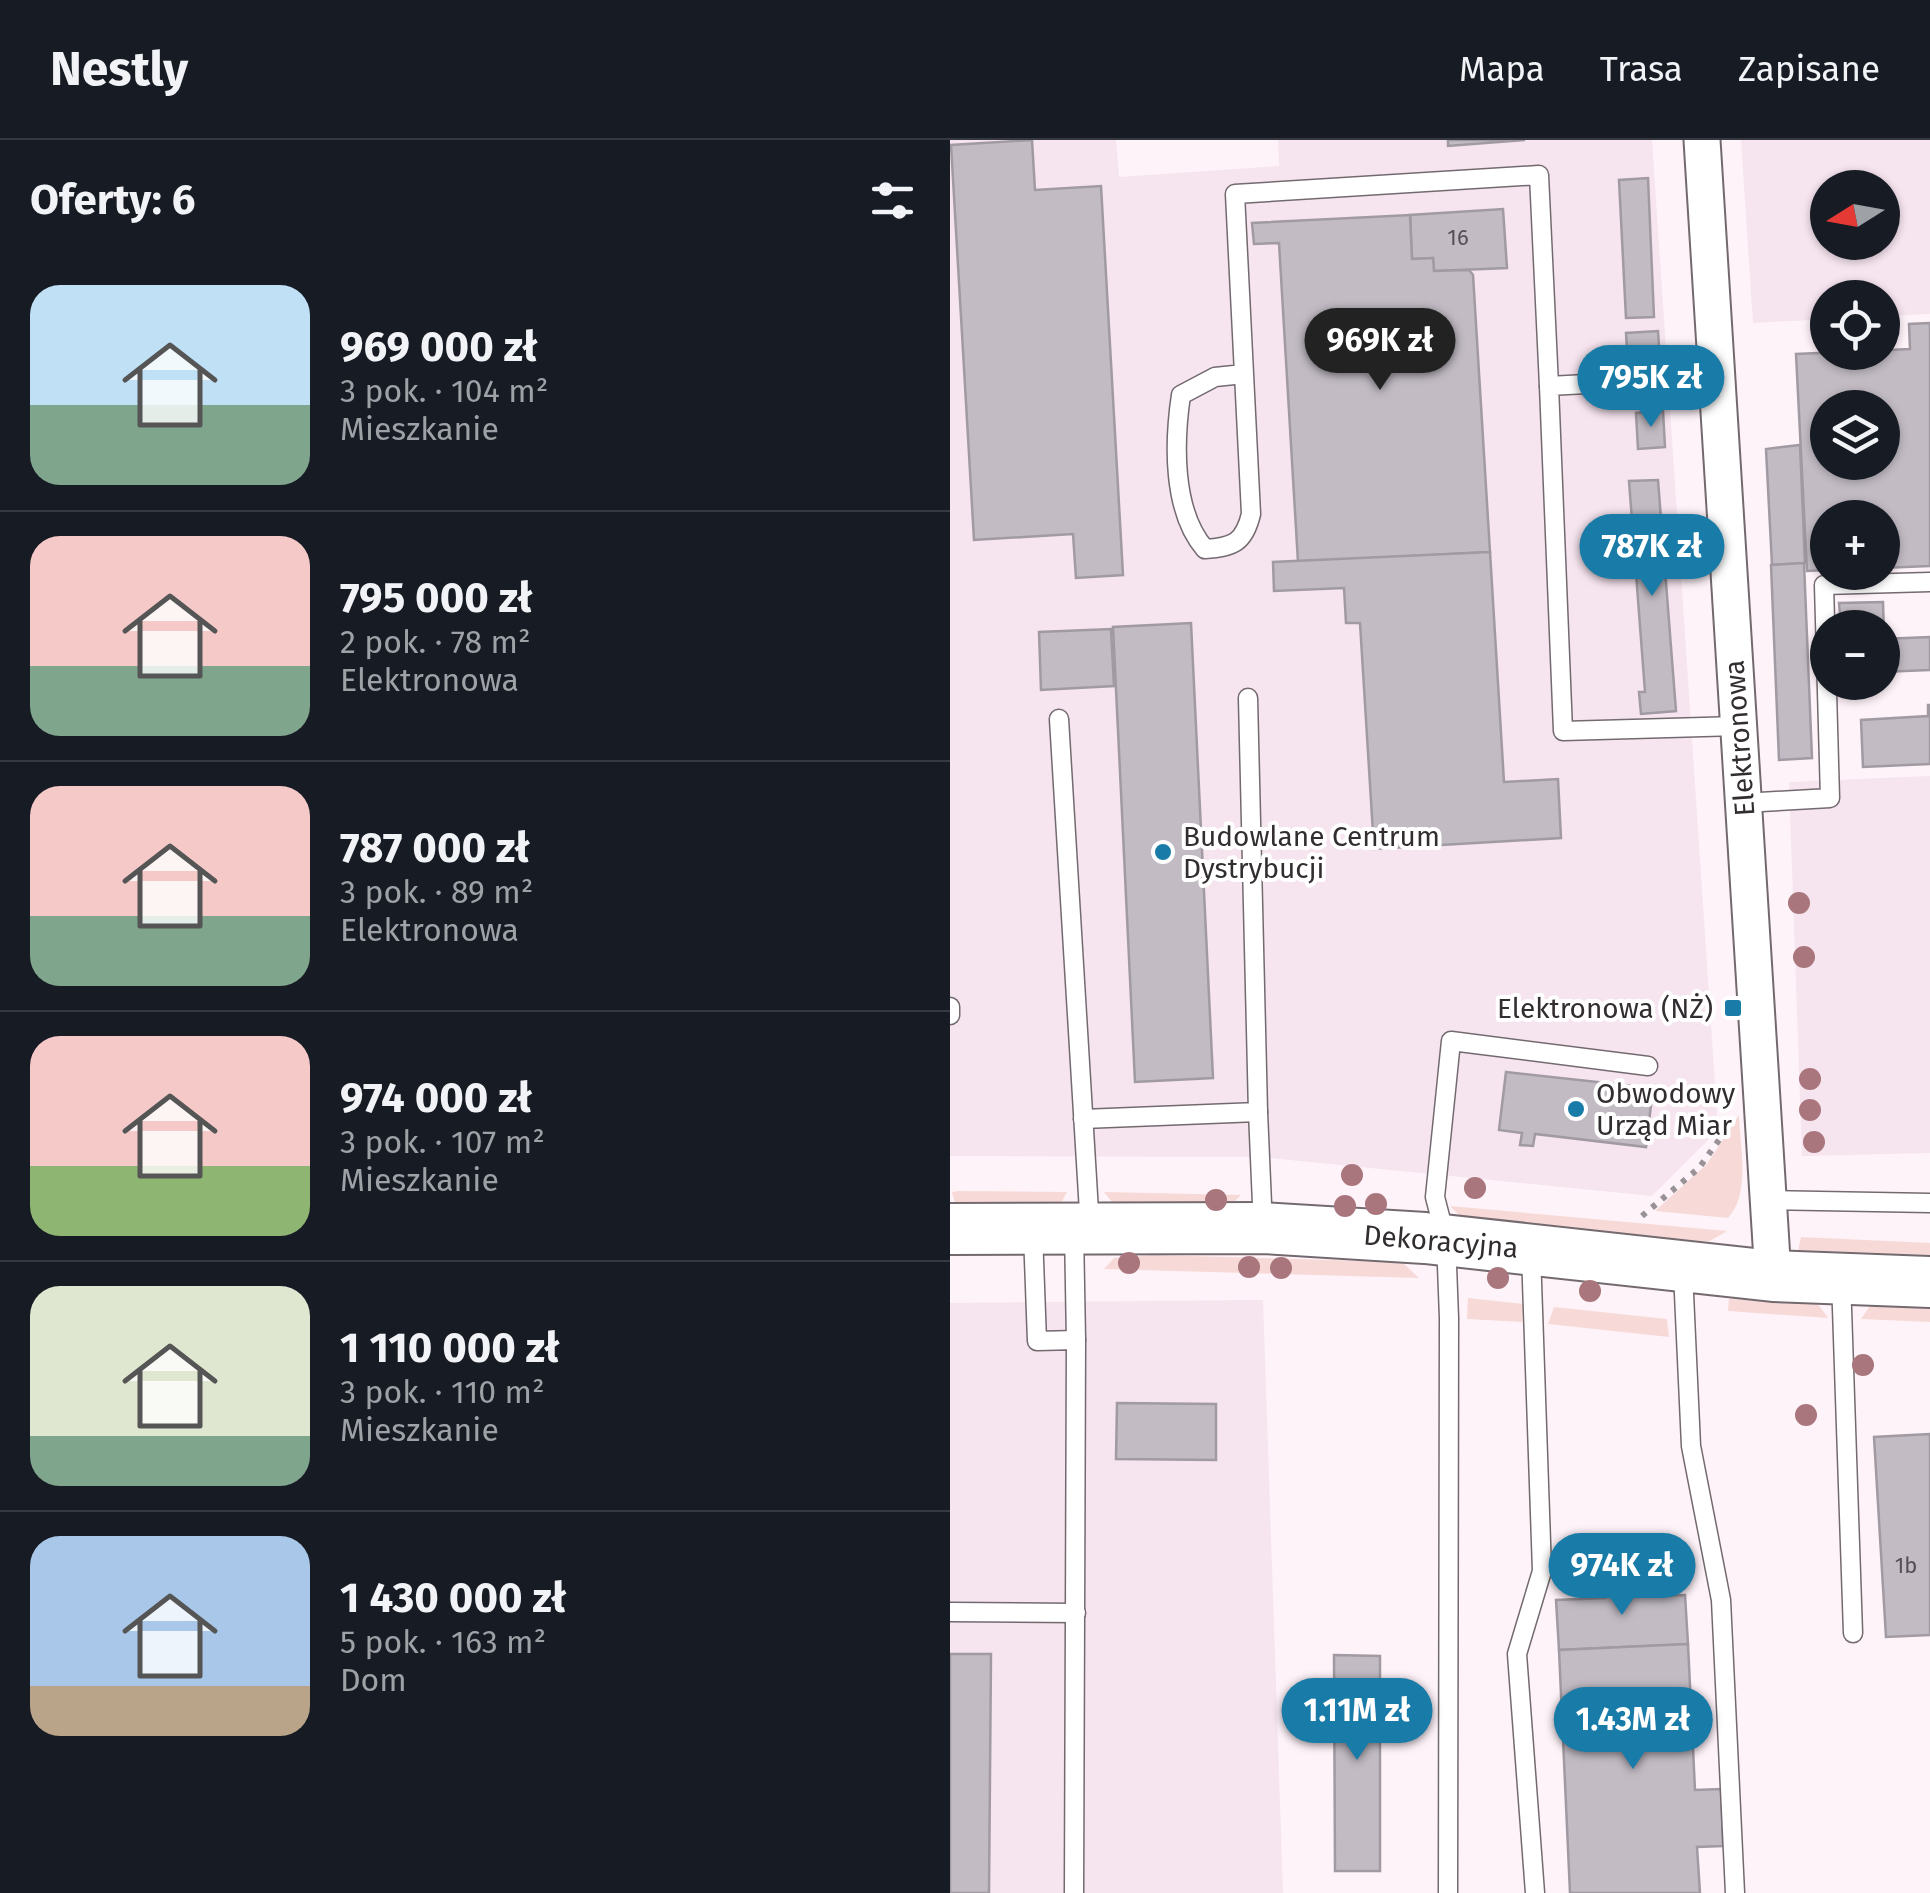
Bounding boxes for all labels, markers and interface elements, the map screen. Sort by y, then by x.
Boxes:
text: Nestly [50,40,188,98]
text: Mapa [1459,48,1545,90]
text: Trasa [1600,48,1683,90]
text: Zapisane [1738,48,1880,90]
north arrow [1810,170,1900,260]
map controls [1810,170,1900,700]
icon: filters [865,173,920,228]
text: Oferty: 6 [30,175,195,225]
house number: 16 [1447,224,1469,251]
button: locate [1810,280,1900,370]
pin: 969K zł [1288,308,1472,393]
text: 969K zł [1327,321,1433,359]
text: 969 000 zł [340,322,537,372]
icon: home [110,325,230,445]
pin: 795K zł [1559,345,1743,430]
text: 795K zł [1599,358,1703,396]
text: 3 pok. · 104 m² [340,372,548,410]
button: layers [1810,390,1900,480]
text: Mieszkanie [340,410,499,448]
button: + [1810,500,1900,590]
pin: 787K zł [1560,514,1744,599]
text: 787K zł [1601,527,1703,565]
text: 795 000 zł [340,573,533,623]
icon: home [110,576,230,696]
button: − [1810,610,1900,700]
text: 2 pok. · 78 m² [340,623,531,661]
street label: Elektronowa [1718,659,1761,817]
text: Elektronowa [340,661,519,699]
place label: Budowlane Centrum Dystrybucji [1183,820,1440,885]
text: 787 000 zł [340,823,530,873]
icon: home [110,826,230,946]
marker: Budowlane Centrum Dystrybucji [1152,841,1174,863]
text: 3 pok. · 89 m² [340,873,533,911]
text: Elektronowa [340,911,519,949]
place label: Elektronowa (NŻ) [1497,992,1713,1025]
marker: Elektronowa (NŻ) [1722,997,1744,1019]
text: 974 000 zł [340,1073,532,1123]
icon: home [110,1076,230,1196]
place label: Obwodowy Urząd Miar [1596,1077,1736,1142]
marker: Obwodowy Urząd Miar [1565,1098,1587,1120]
text: 3 pok. · 107 m² [340,1123,545,1161]
text: Mieszkanie [340,1161,499,1199]
street label: Dekoracyjna [1362,1218,1520,1265]
text: 1 110 000 zł [340,1323,560,1373]
icon: home [110,1326,230,1446]
text: 3 pok. · 110 m² [340,1373,545,1411]
text: Mieszkanie [340,1411,499,1449]
pin: 974K zł [1530,1533,1714,1618]
text: 974K zł [1571,1546,1673,1584]
house number: 1b [1895,1552,1917,1579]
text: 1 430 000 zł [340,1573,566,1623]
icon: home [110,1576,230,1696]
text: 5 pok. · 163 m² [340,1623,546,1661]
text: Dom [340,1661,407,1699]
pin: 1.11M zł [1254,1678,1460,1763]
pin: 1.43M zł [1530,1687,1736,1772]
text: 1.11M zł [1304,1691,1410,1729]
text: 1.43M zł [1576,1700,1690,1738]

